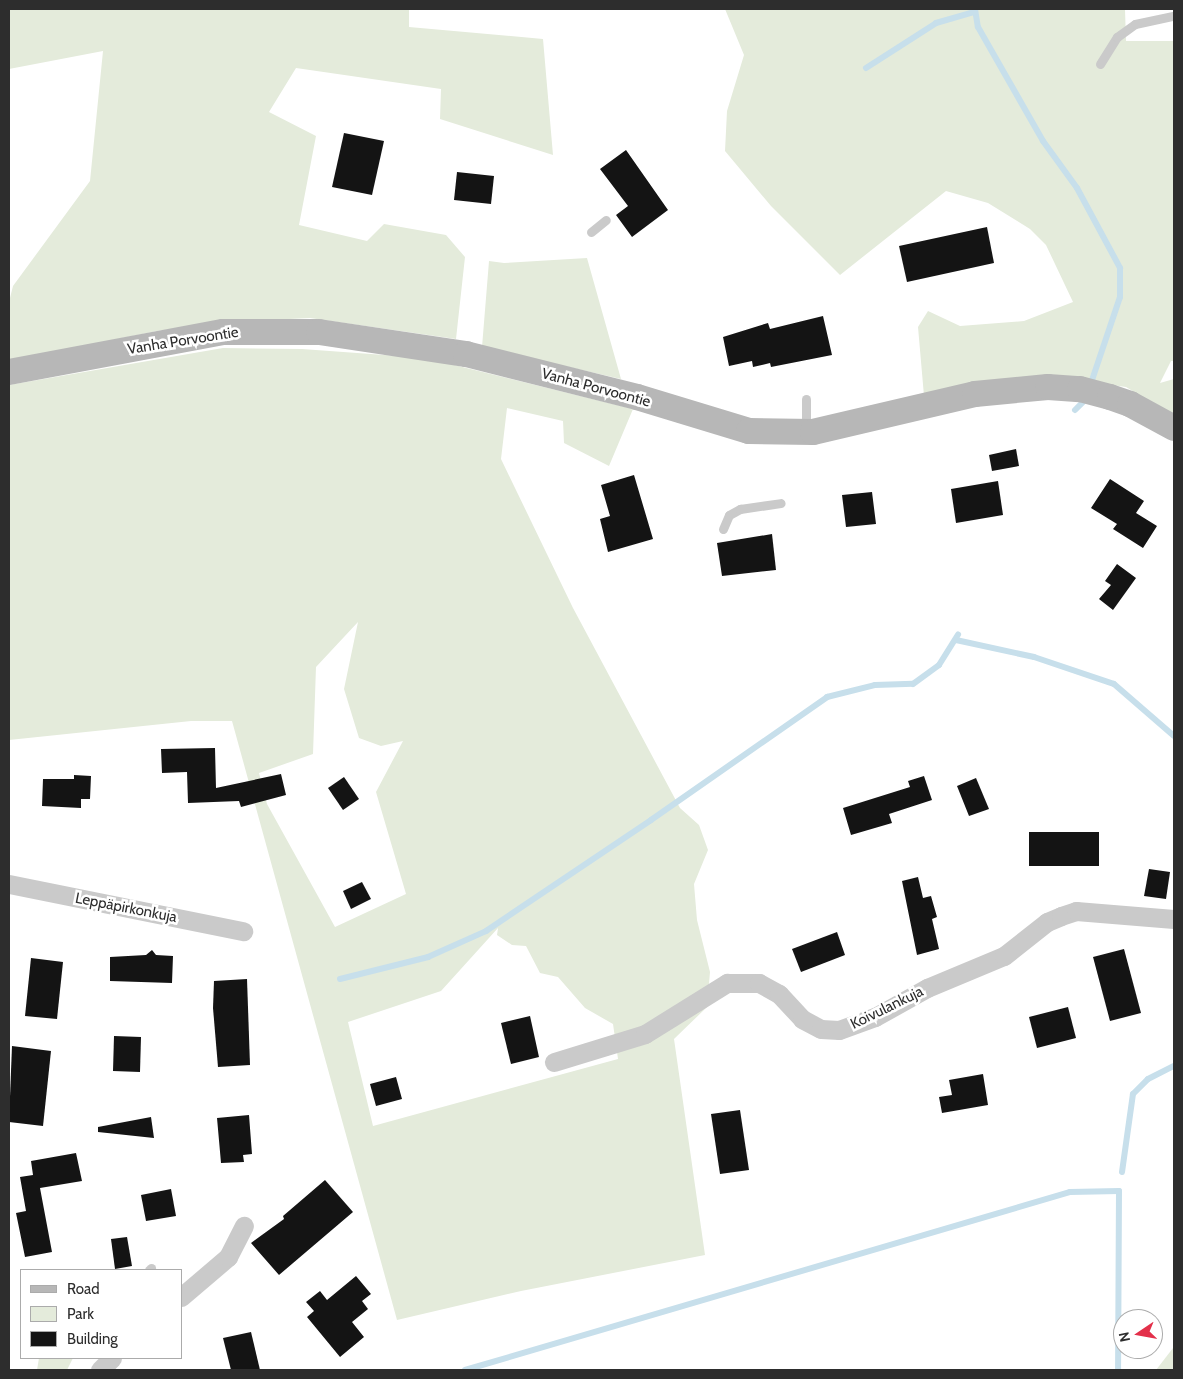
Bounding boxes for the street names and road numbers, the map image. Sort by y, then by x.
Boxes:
street label: Vanha Porvoontie [126,323,240,359]
street label: Vanha Porvoontie [540,365,652,411]
street label: Leppäpirkonkuja [74,889,178,927]
street label: Koivulankuja [848,983,926,1033]

